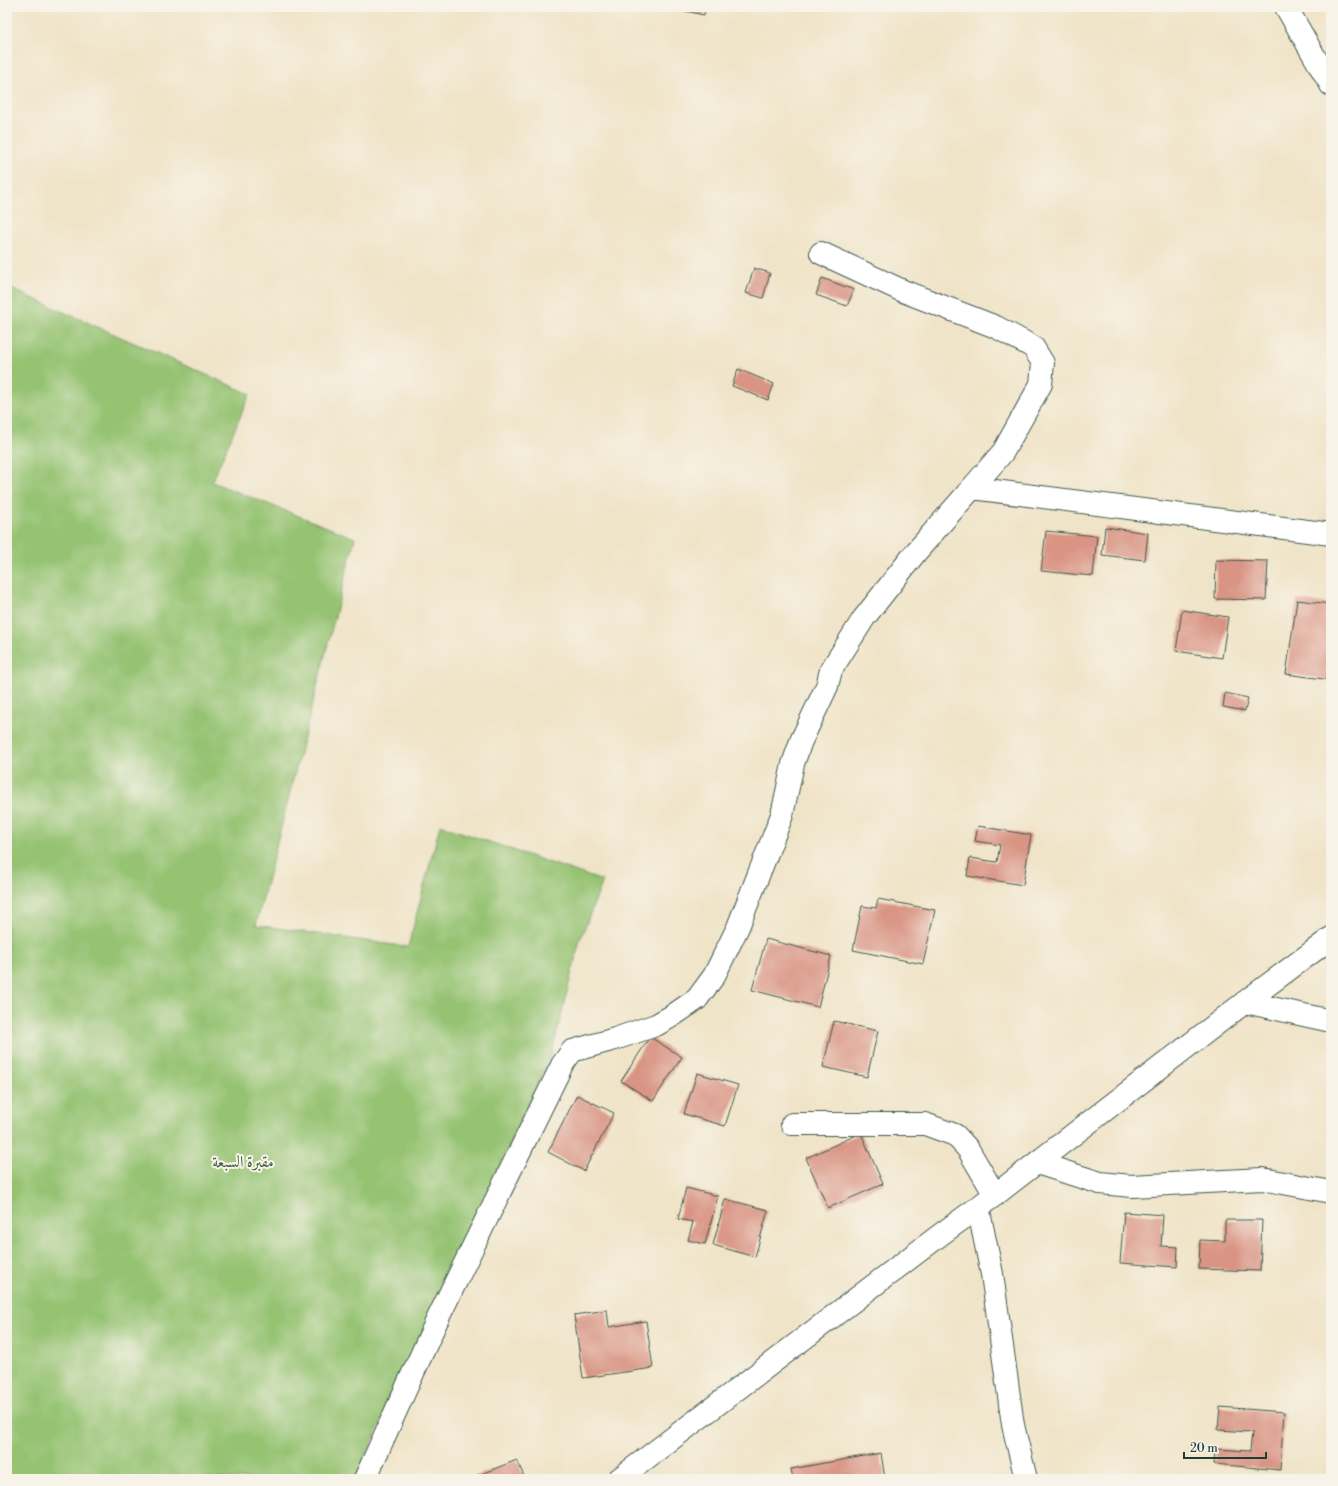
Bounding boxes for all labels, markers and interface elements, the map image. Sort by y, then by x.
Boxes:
park label: مقبرة السبعة [212,1152,274,1172]
scale bar [1184,1434,1266,1460]
text: 20 m [1190,1441,1218,1456]

